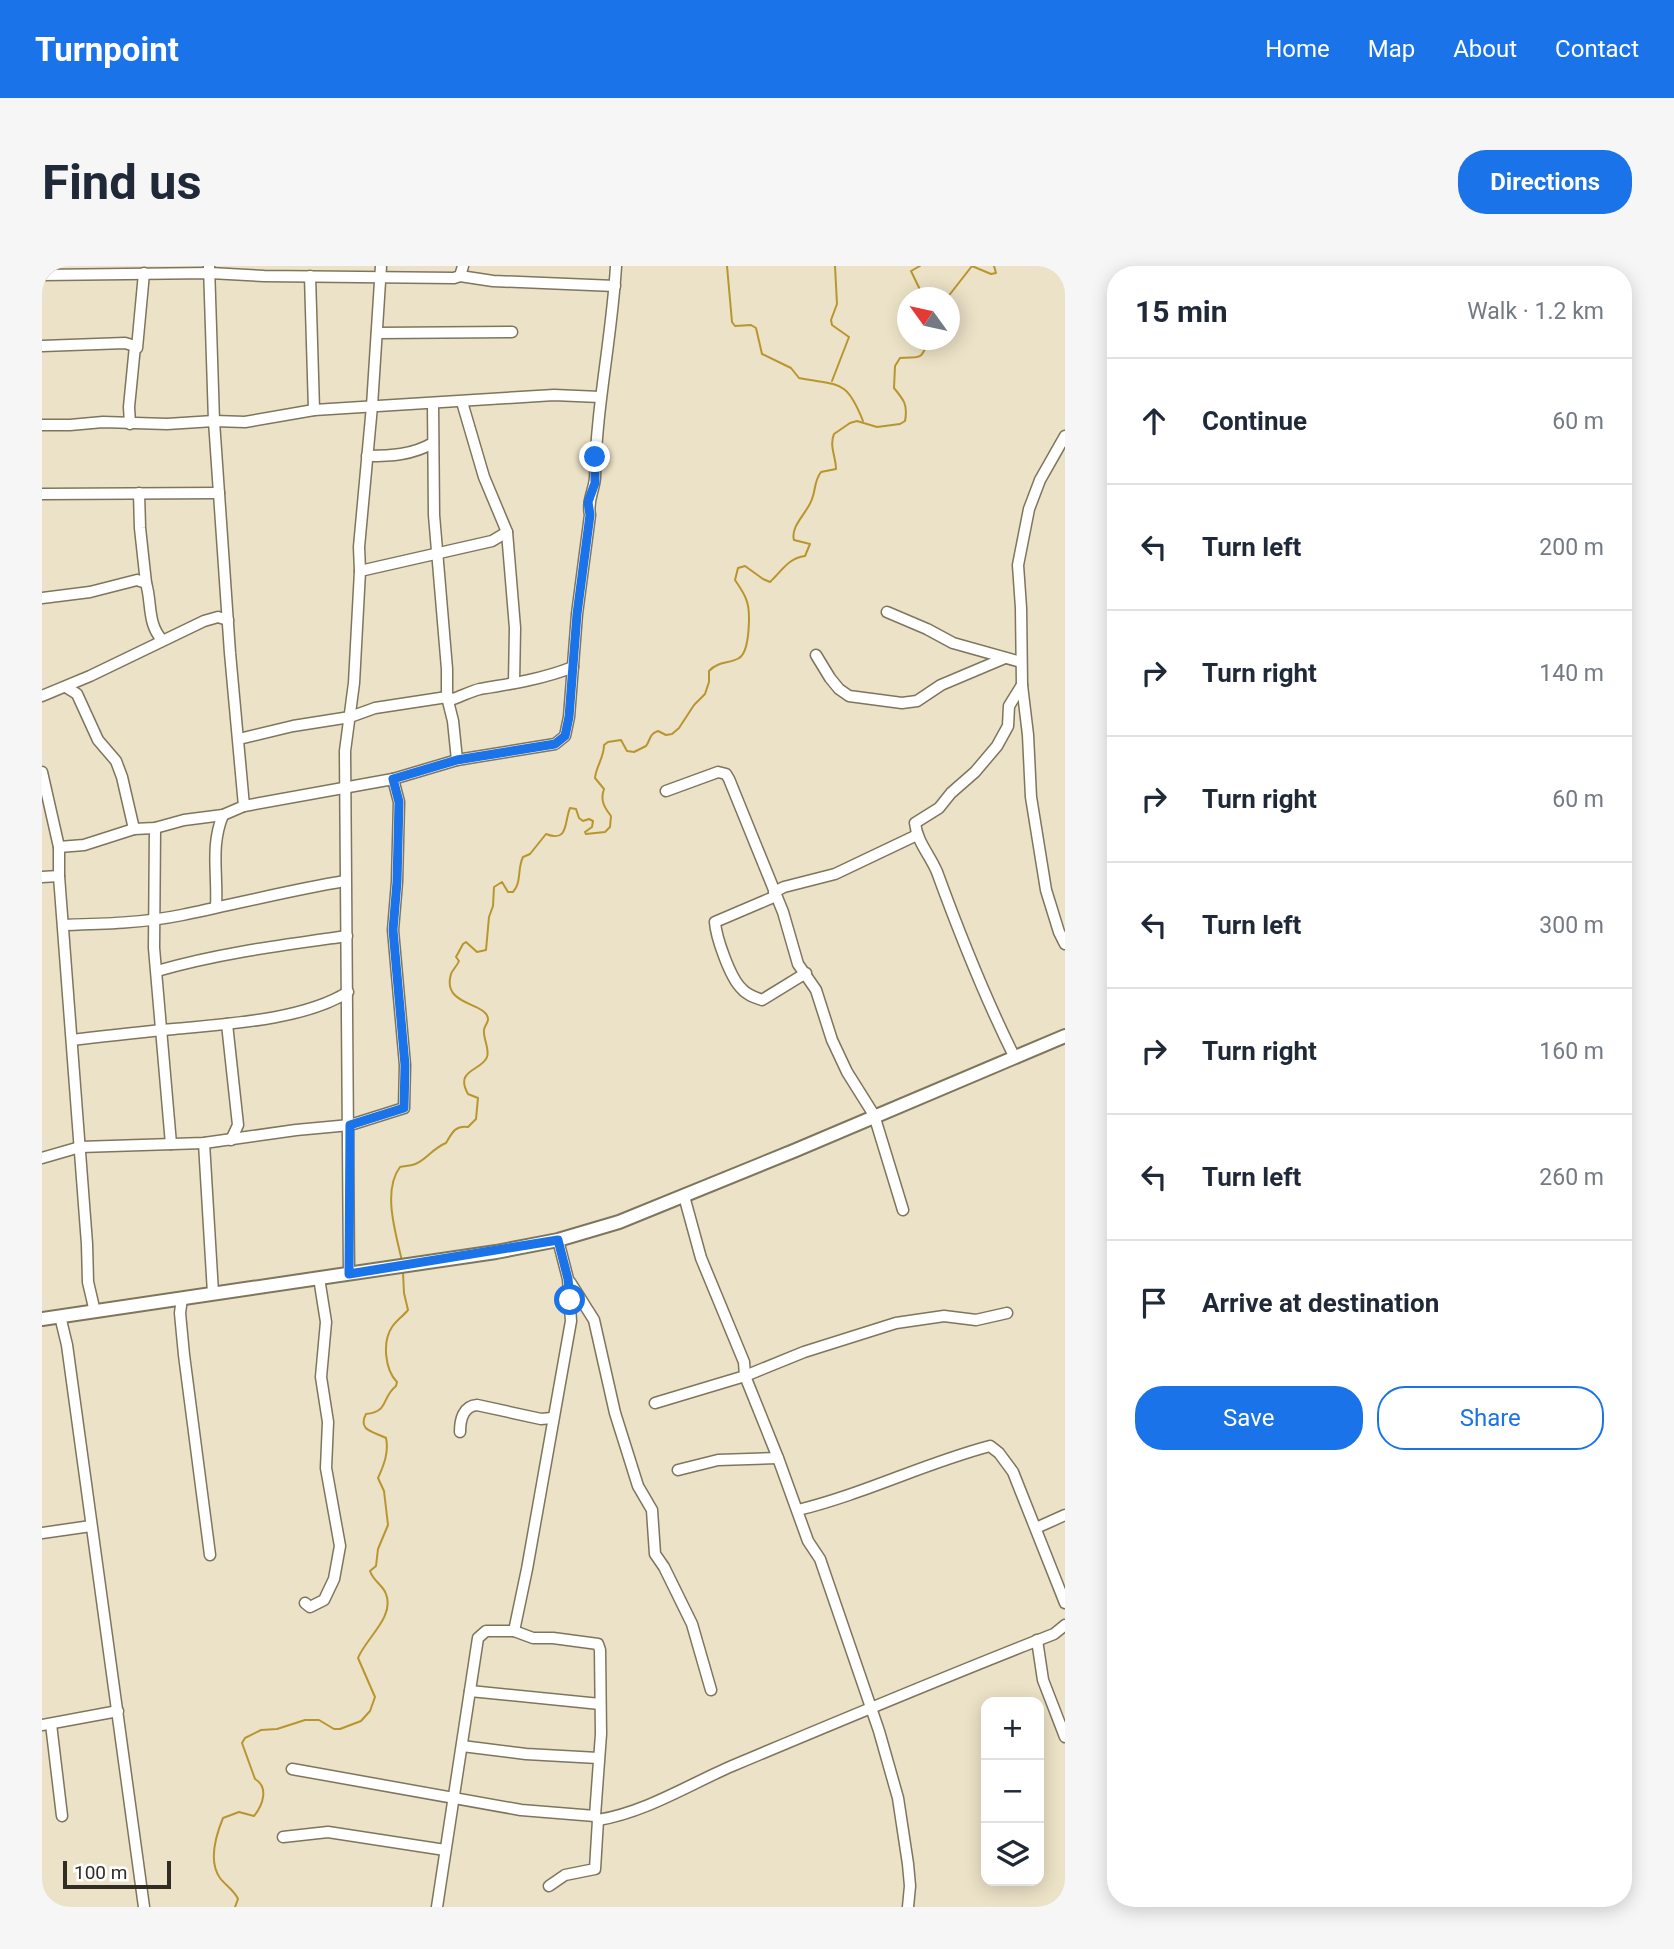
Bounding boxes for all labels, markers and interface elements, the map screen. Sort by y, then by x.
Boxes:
text: Turnpoint [35,30,179,69]
text: Home [1265,35,1330,63]
text: Map [1368,35,1415,63]
text: About [1453,35,1517,63]
text: Contact [1555,35,1639,63]
button: Directions [1458,150,1632,214]
text: Find us [42,154,202,211]
north arrow [897,287,960,350]
text: 15 min [1135,294,1228,329]
text: Walk · 1.2 km [1467,298,1604,325]
icon: ahead [1135,402,1173,440]
text: Continue [1202,406,1307,436]
text: 60 m [1552,408,1604,435]
route end [579,441,610,472]
icon: left [1135,528,1173,566]
text: Turn left [1202,532,1301,562]
text: 200 m [1539,534,1604,561]
icon: right [1135,654,1173,692]
text: Turn right [1202,658,1317,688]
text: 140 m [1539,660,1604,687]
icon: right [1135,780,1173,818]
text: Turn right [1202,784,1317,814]
text: 60 m [1552,786,1604,813]
icon: left [1135,906,1173,944]
text: Turn left [1202,910,1301,940]
text: 300 m [1539,912,1604,939]
icon: right [1135,1032,1173,1070]
text: Turn right [1202,1036,1317,1066]
text: 160 m [1539,1038,1604,1065]
icon: left [1135,1158,1173,1196]
text: Turn left [1202,1162,1301,1192]
text: 260 m [1539,1164,1604,1191]
route start [554,1284,585,1315]
icon: arrive [1135,1284,1173,1322]
text: Arrive at destination [1202,1288,1439,1318]
button: Save [1135,1386,1363,1450]
button: Share [1377,1386,1604,1450]
map controls [981,1697,1044,1886]
button: + [981,1697,1044,1760]
button: − [981,1760,1044,1823]
button: layers [981,1823,1044,1886]
scale bar [63,1858,172,1890]
text: 100 m [74,1861,127,1884]

